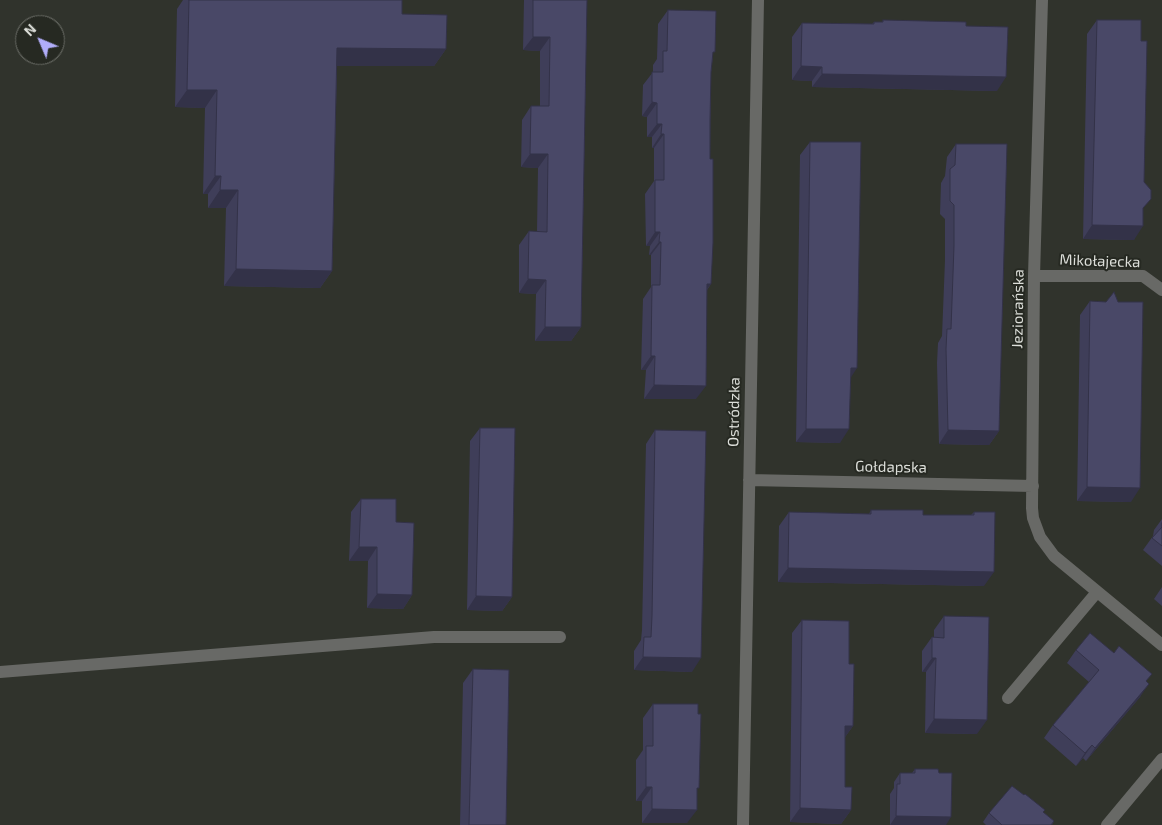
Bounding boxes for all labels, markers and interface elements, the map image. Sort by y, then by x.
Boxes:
north arrow [15,15,65,65]
text: N [20,20,39,39]
street label: Mikołajecka [1059,251,1141,271]
street label: Jeziorańska [1008,269,1028,349]
street label: Ostródzka [724,377,744,447]
street label: Gołdapska [855,457,927,477]

